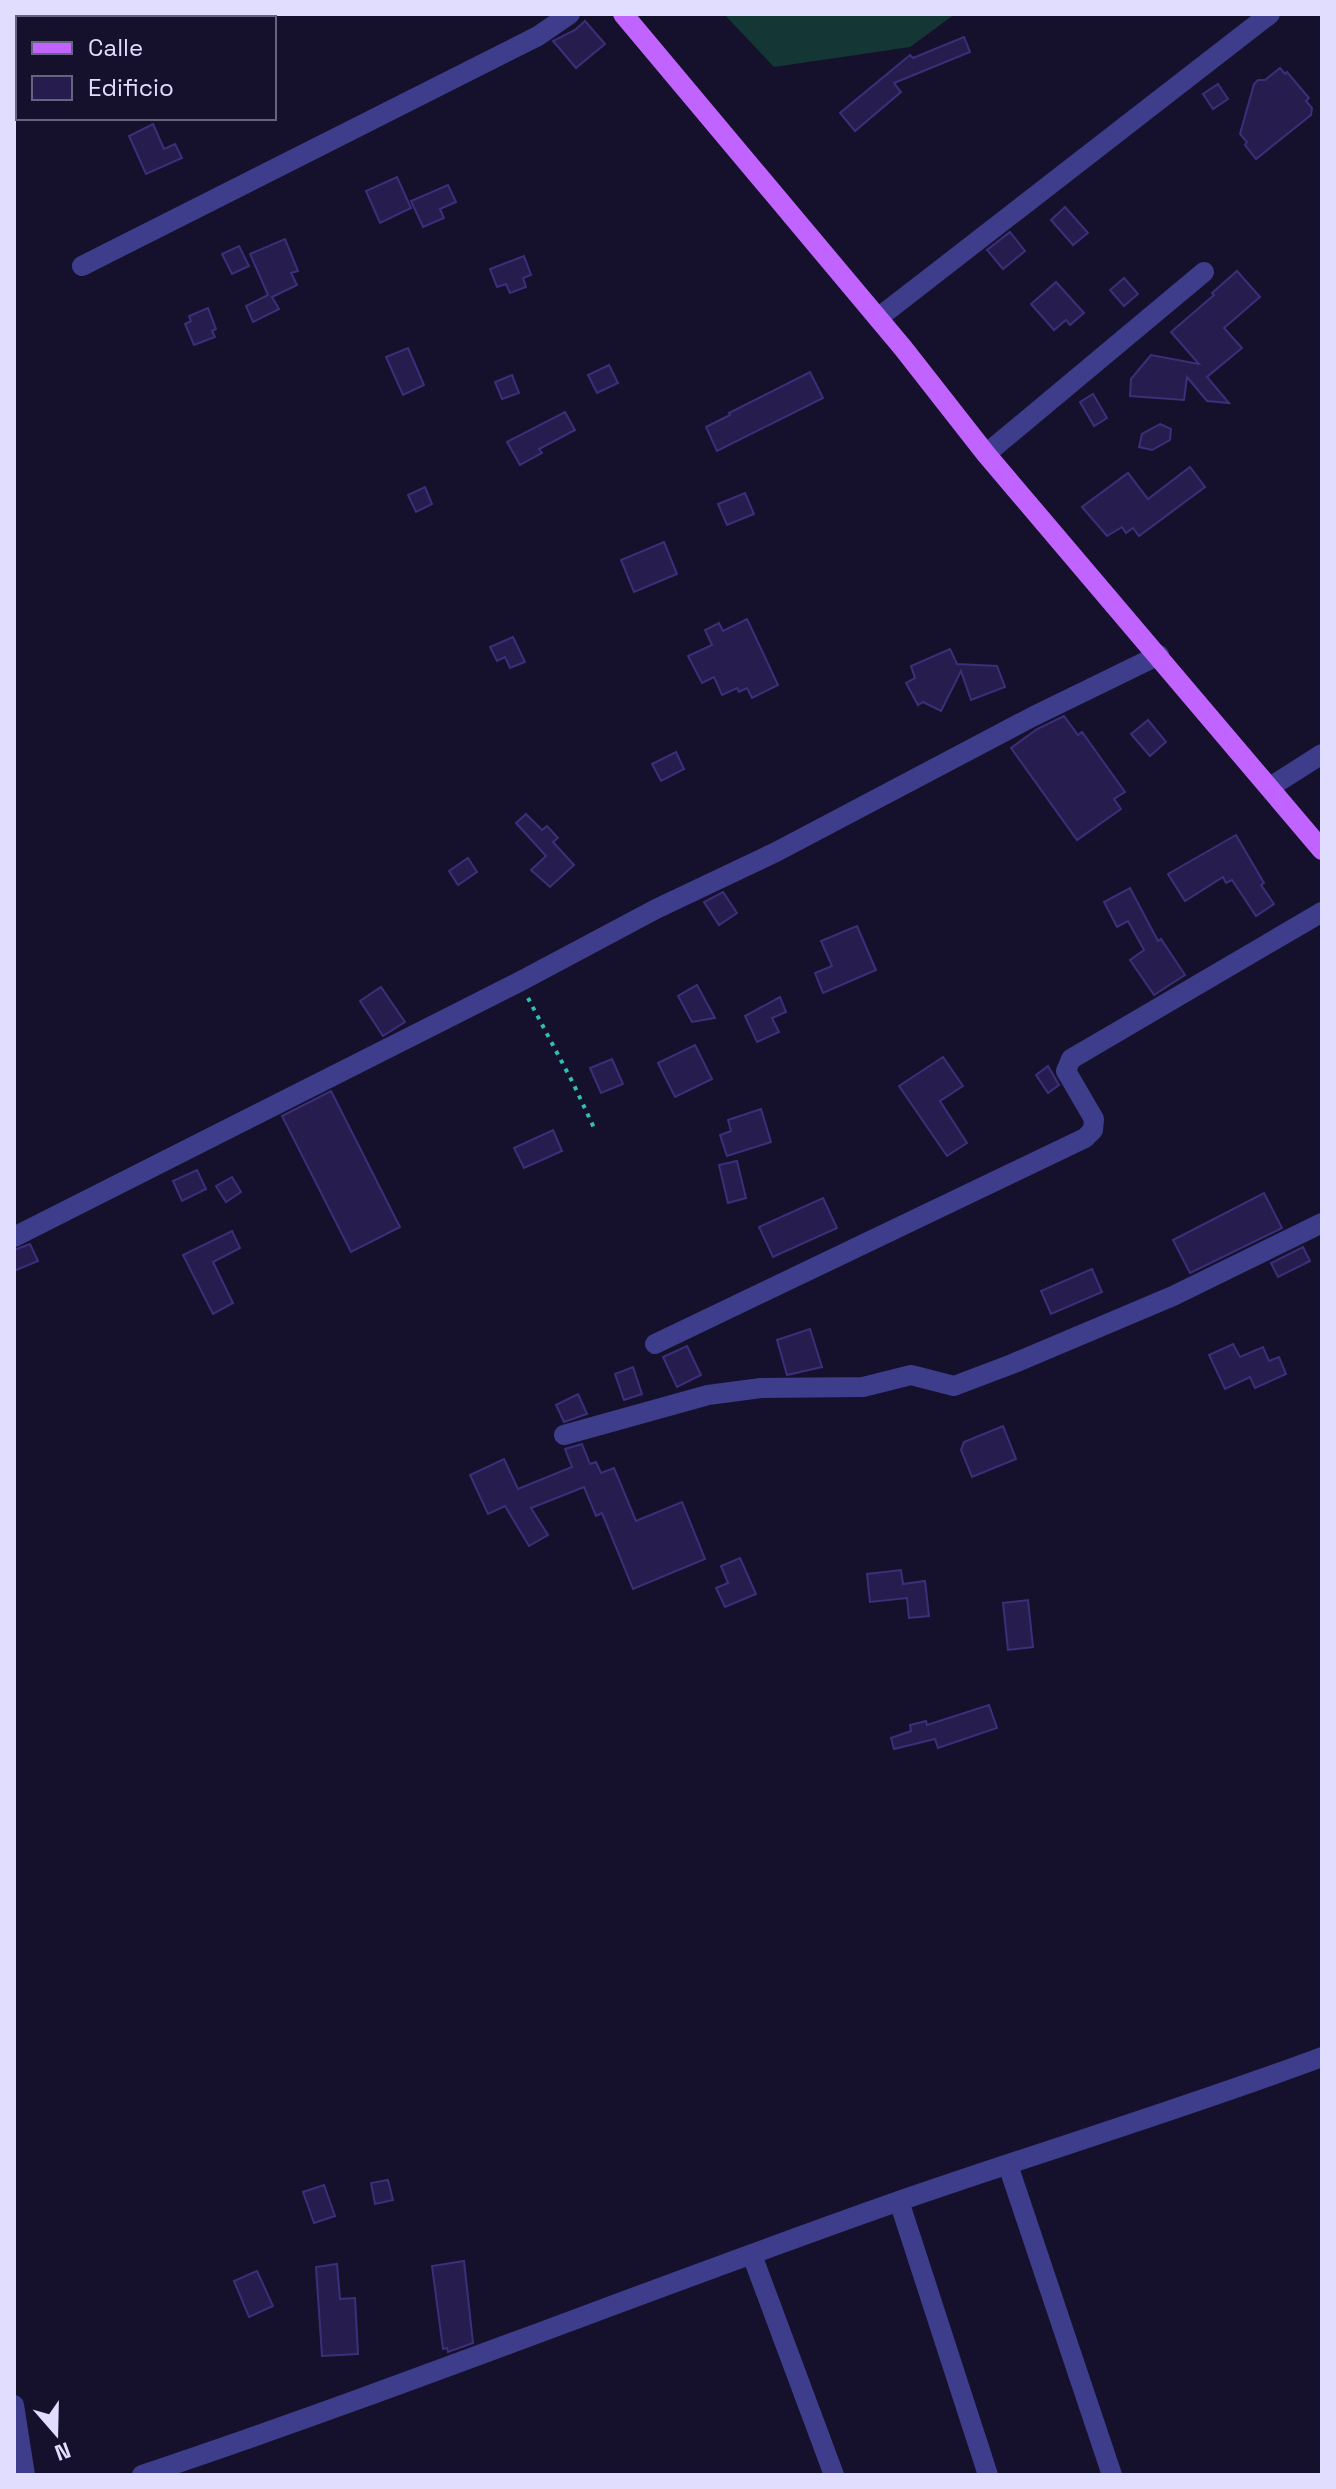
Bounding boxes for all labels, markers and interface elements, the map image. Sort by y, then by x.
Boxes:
legend [16,16,276,120]
text: Calle [88,32,143,63]
text: Edificio [88,72,174,103]
north arrow [16,2393,96,2473]
text: N [51,2436,75,2467]

